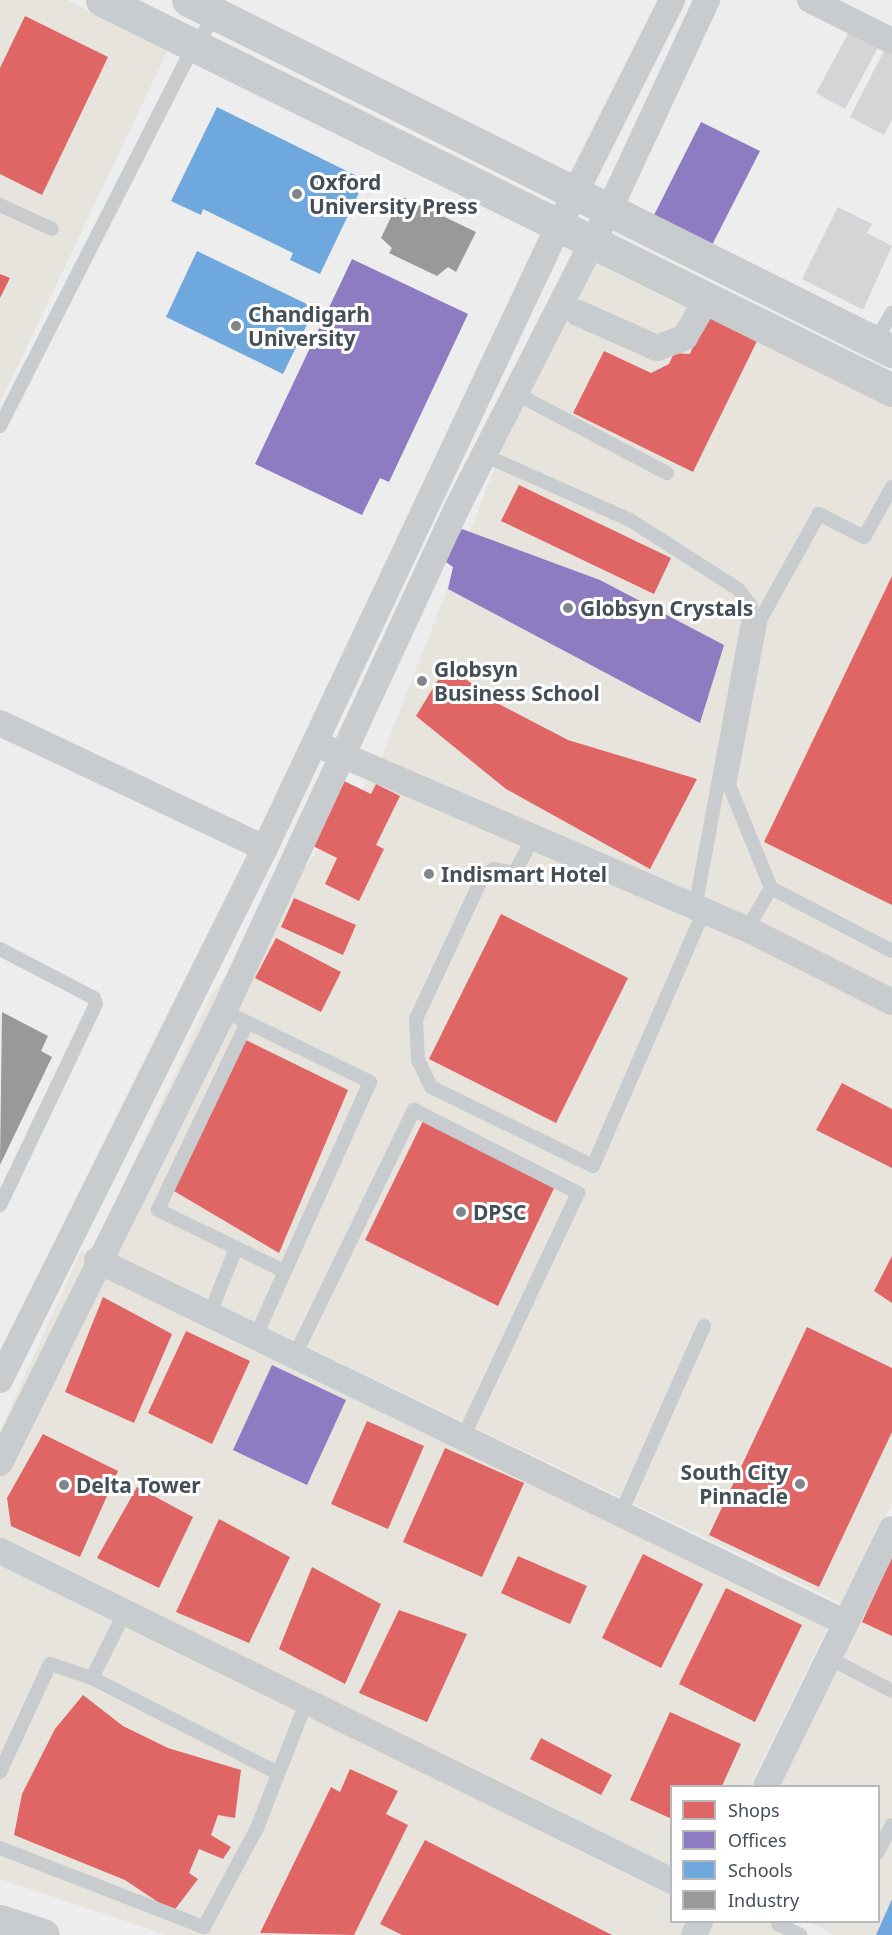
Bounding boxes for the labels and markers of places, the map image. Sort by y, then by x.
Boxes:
place label: Oxford University Press [309,169,478,219]
marker: Oxford University Press [290,187,304,201]
place label: Chandigarh University [248,301,370,351]
marker: Chandigarh University [229,319,243,333]
place label: Globsyn Crystals [580,595,753,621]
marker: Globsyn Crystals [561,601,575,615]
place label: Globsyn Business School [434,656,600,706]
marker: Globsyn Business School [415,674,429,688]
place label: Indismart Hotel [441,861,607,887]
marker: Indismart Hotel [422,867,436,881]
place label: DPSC [473,1199,526,1225]
marker: DPSC [454,1205,468,1219]
place label: South City Pinnacle [681,1459,788,1509]
place label: Delta Tower [76,1472,201,1498]
marker: South City Pinnacle [793,1477,807,1491]
marker: Delta Tower [57,1478,71,1492]

